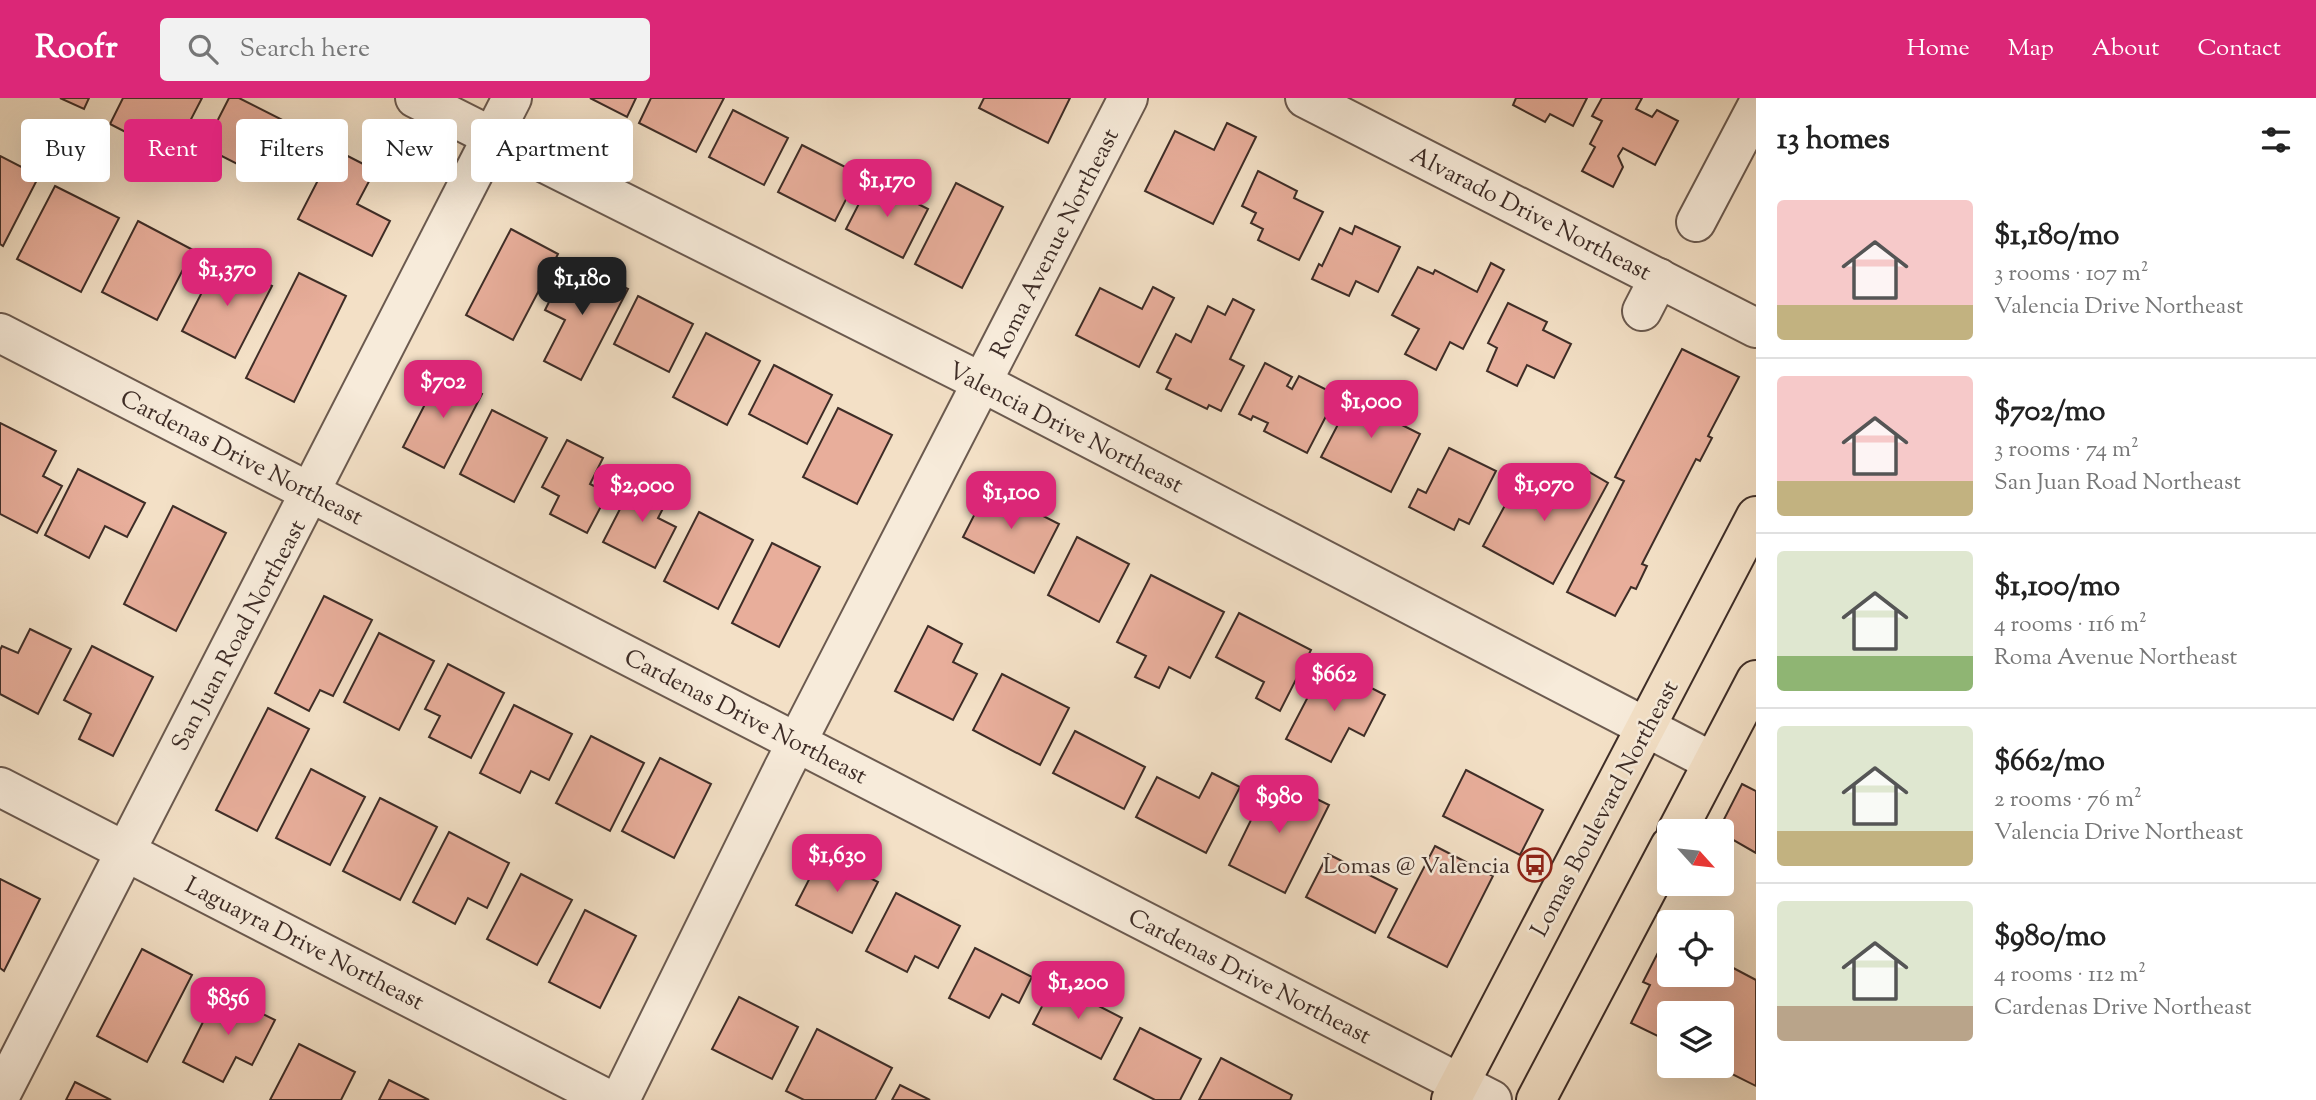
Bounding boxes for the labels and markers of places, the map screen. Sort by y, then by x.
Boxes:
pin: $1,170 [830,159,944,219]
pin: $1,370 [170,248,284,308]
pin: $1,180 [525,258,639,317]
pin: $702 [402,360,484,420]
pin: $1,000 [1314,380,1428,440]
pin: $2,000 [585,464,699,524]
pin: $1,070 [1487,464,1601,523]
pin: $1,100 [954,472,1068,531]
pin: $662 [1293,654,1375,713]
pin: $980 [1238,776,1320,835]
pin: $1,630 [780,834,894,894]
bus stop icon: Lomas @ Valencia [1516,846,1554,884]
place label: Lomas @ Valencia [1323,850,1510,884]
pin: $1,200 [1021,962,1135,1021]
pin: $856 [187,978,269,1037]

